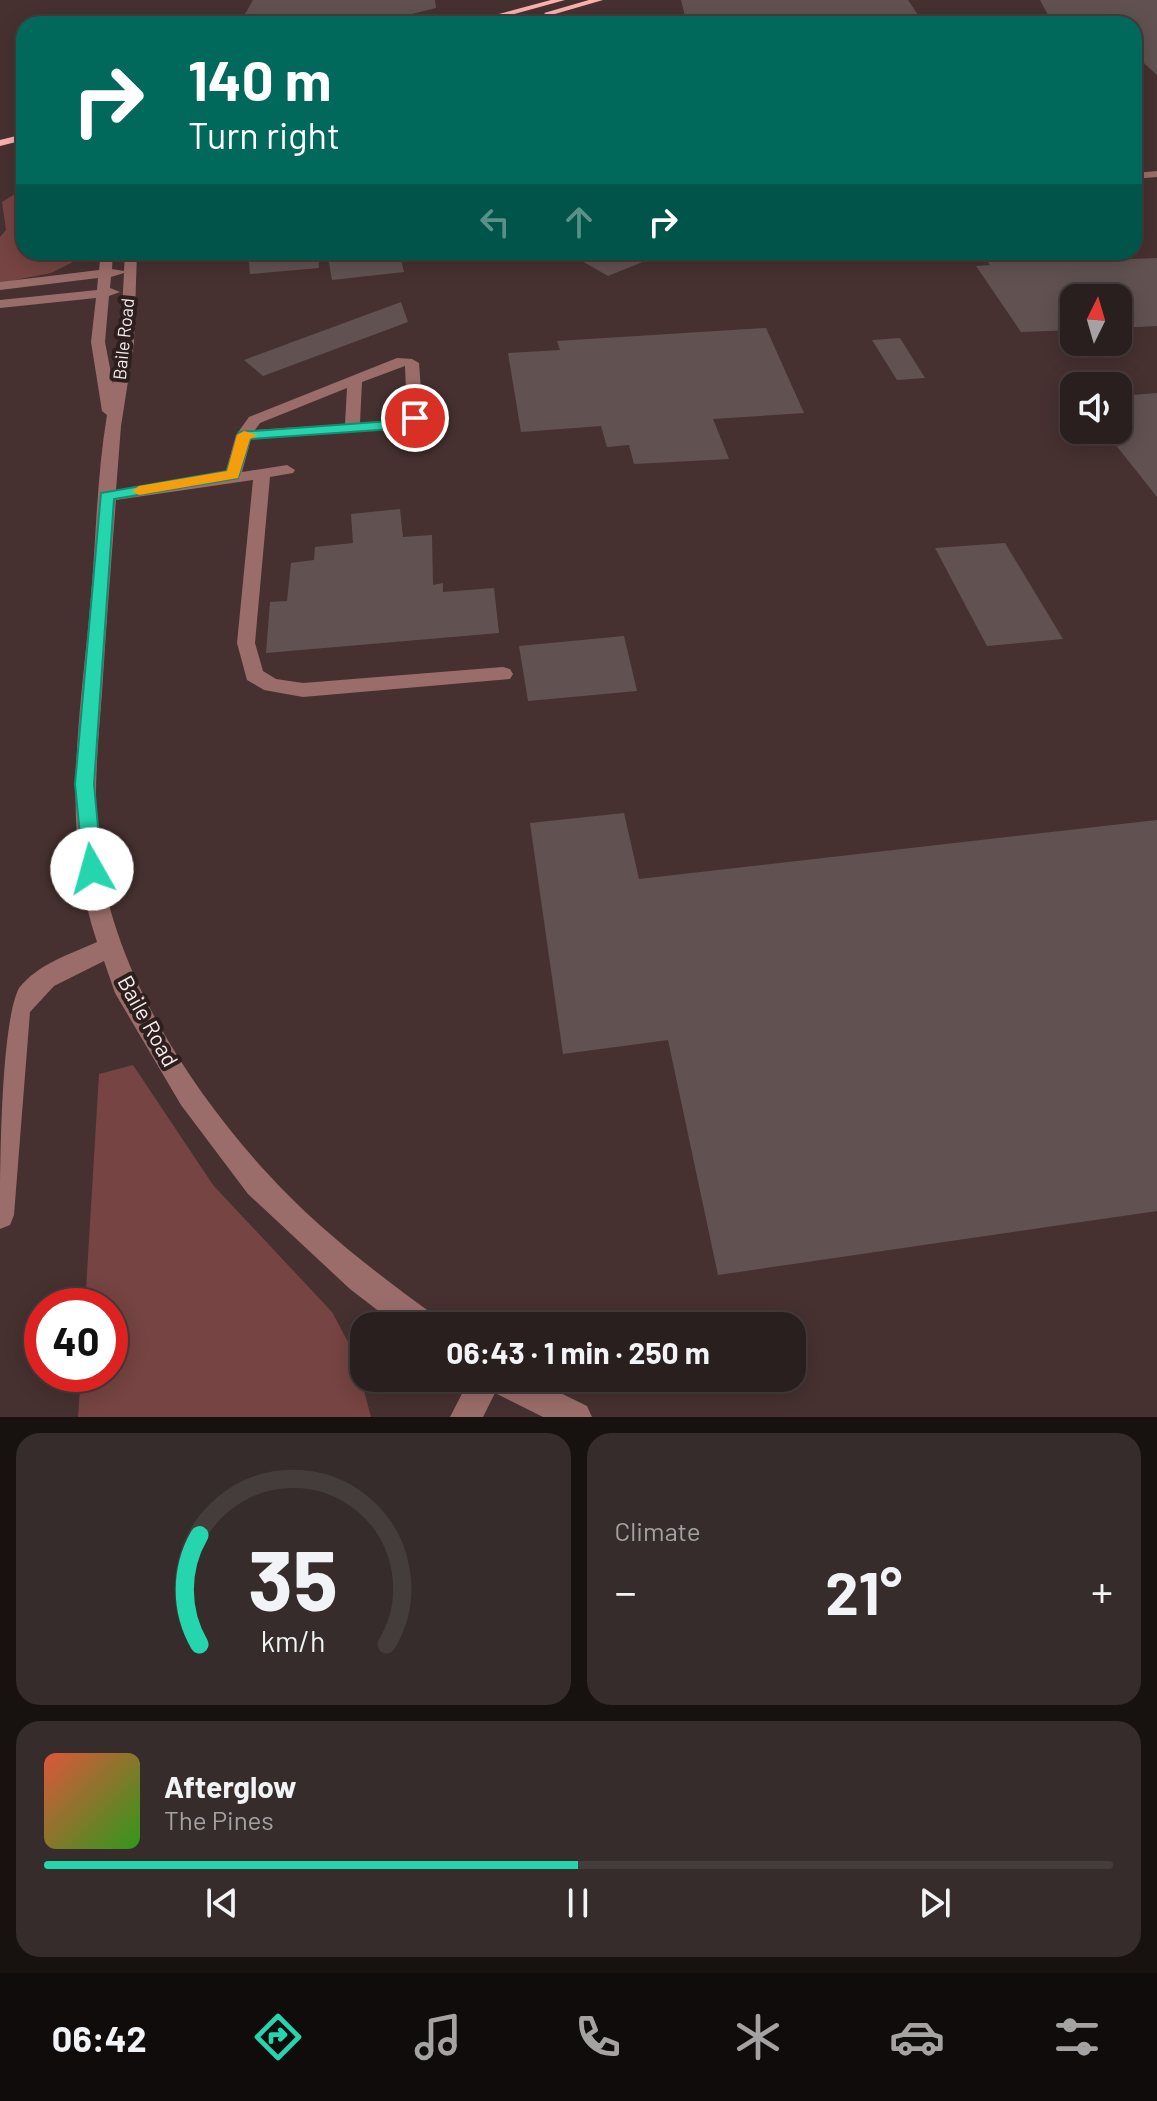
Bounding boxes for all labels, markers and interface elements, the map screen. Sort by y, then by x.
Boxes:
text: 140 m [188,45,332,112]
icon: right [56,48,160,152]
text: Turn right [188,113,340,156]
icon: left [473,200,517,244]
icon: ahead [557,200,601,244]
icon: right [641,200,685,244]
north arrow [1060,284,1132,356]
map controls [1060,284,1132,444]
street label: Baile Road [108,297,138,381]
button: sound [1060,372,1132,444]
pin [381,384,449,452]
icon: arrive [393,396,437,440]
position arrow [50,827,134,911]
street label: Baile Road [113,970,185,1071]
speed limit sign: 40 [24,1288,128,1392]
text: 06:43 · 1 min · 250 m [446,1334,710,1370]
text: Climate [615,1515,701,1546]
text: 35 [248,1528,338,1628]
text: 21° [825,1555,902,1627]
text: − [615,1564,637,1617]
text: + [1091,1564,1113,1617]
text: km/h [261,1623,326,1658]
text: Afterglow [164,1768,297,1804]
text: The Pines [164,1804,274,1835]
icon: previous [200,1881,244,1925]
icon: pause [556,1881,600,1925]
icon: next [913,1881,957,1925]
icon: directions [250,2009,306,2065]
icon: music [410,2009,466,2065]
icon: phone [570,2009,626,2065]
icon: climate [730,2009,786,2065]
icon: car [889,2009,945,2065]
icon: filters [1049,2009,1105,2065]
text: 06:42 [52,2016,147,2059]

